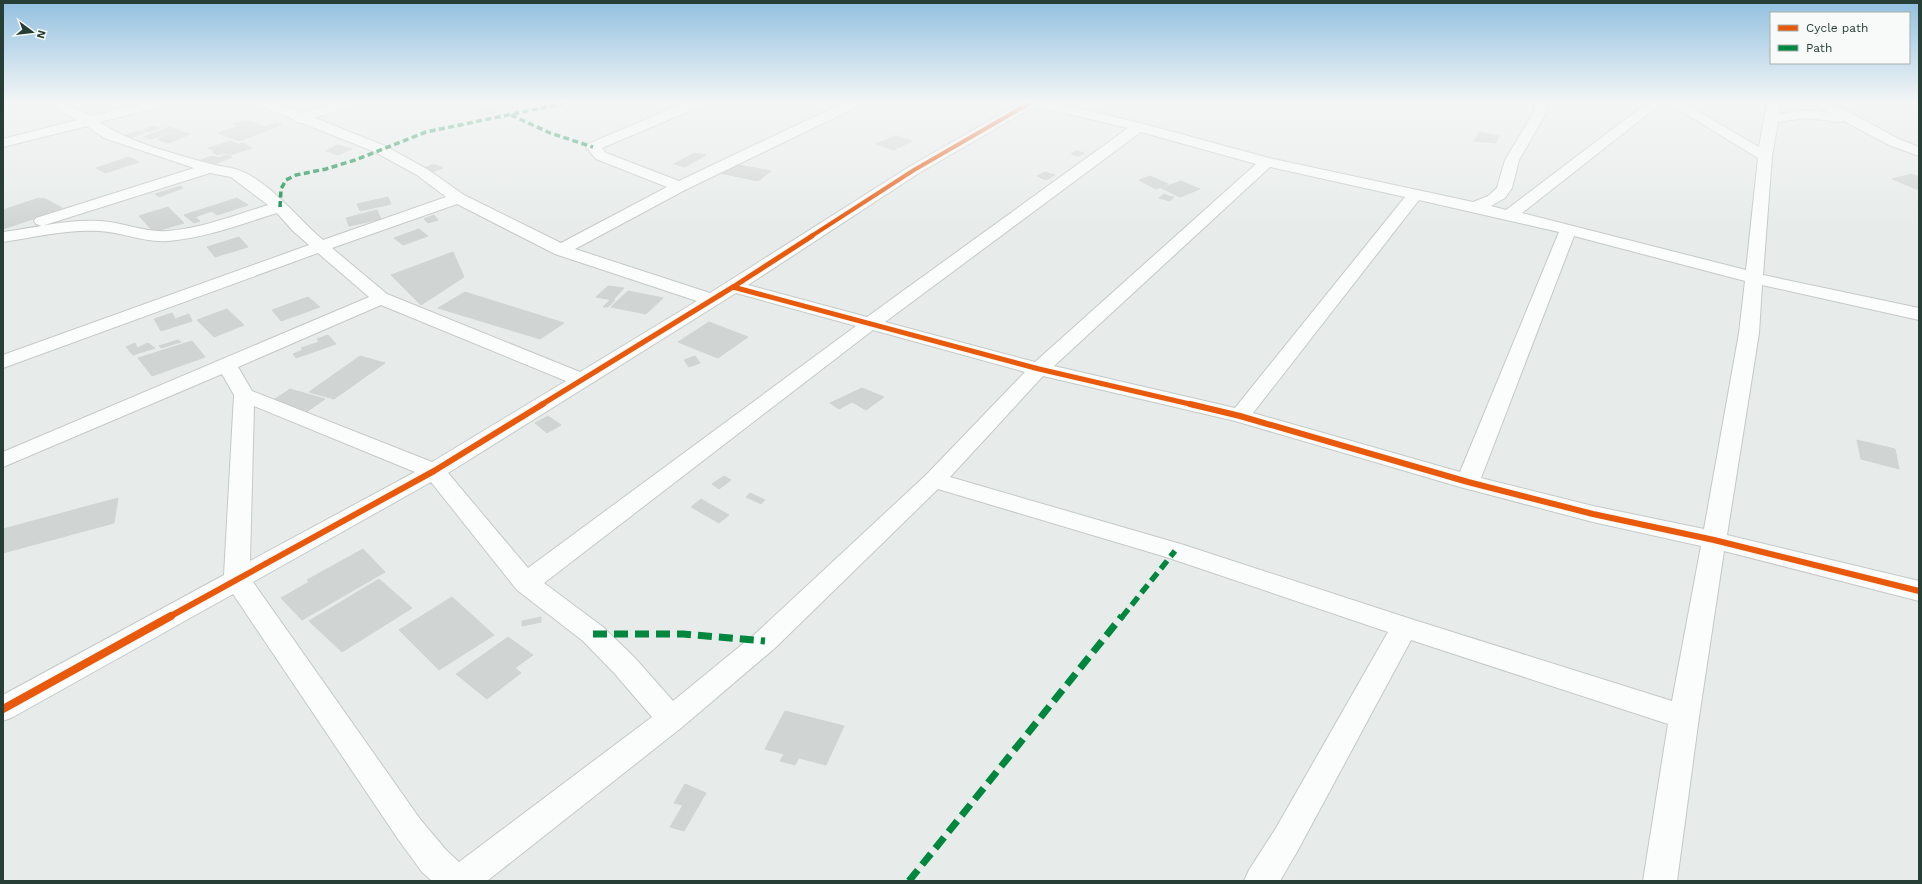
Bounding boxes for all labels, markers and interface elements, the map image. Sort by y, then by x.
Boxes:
north arrow [12,12,52,52]
legend [1770,12,1910,64]
text: Cycle path [1806,21,1868,35]
text: N [34,29,49,40]
text: Path [1806,41,1832,55]

